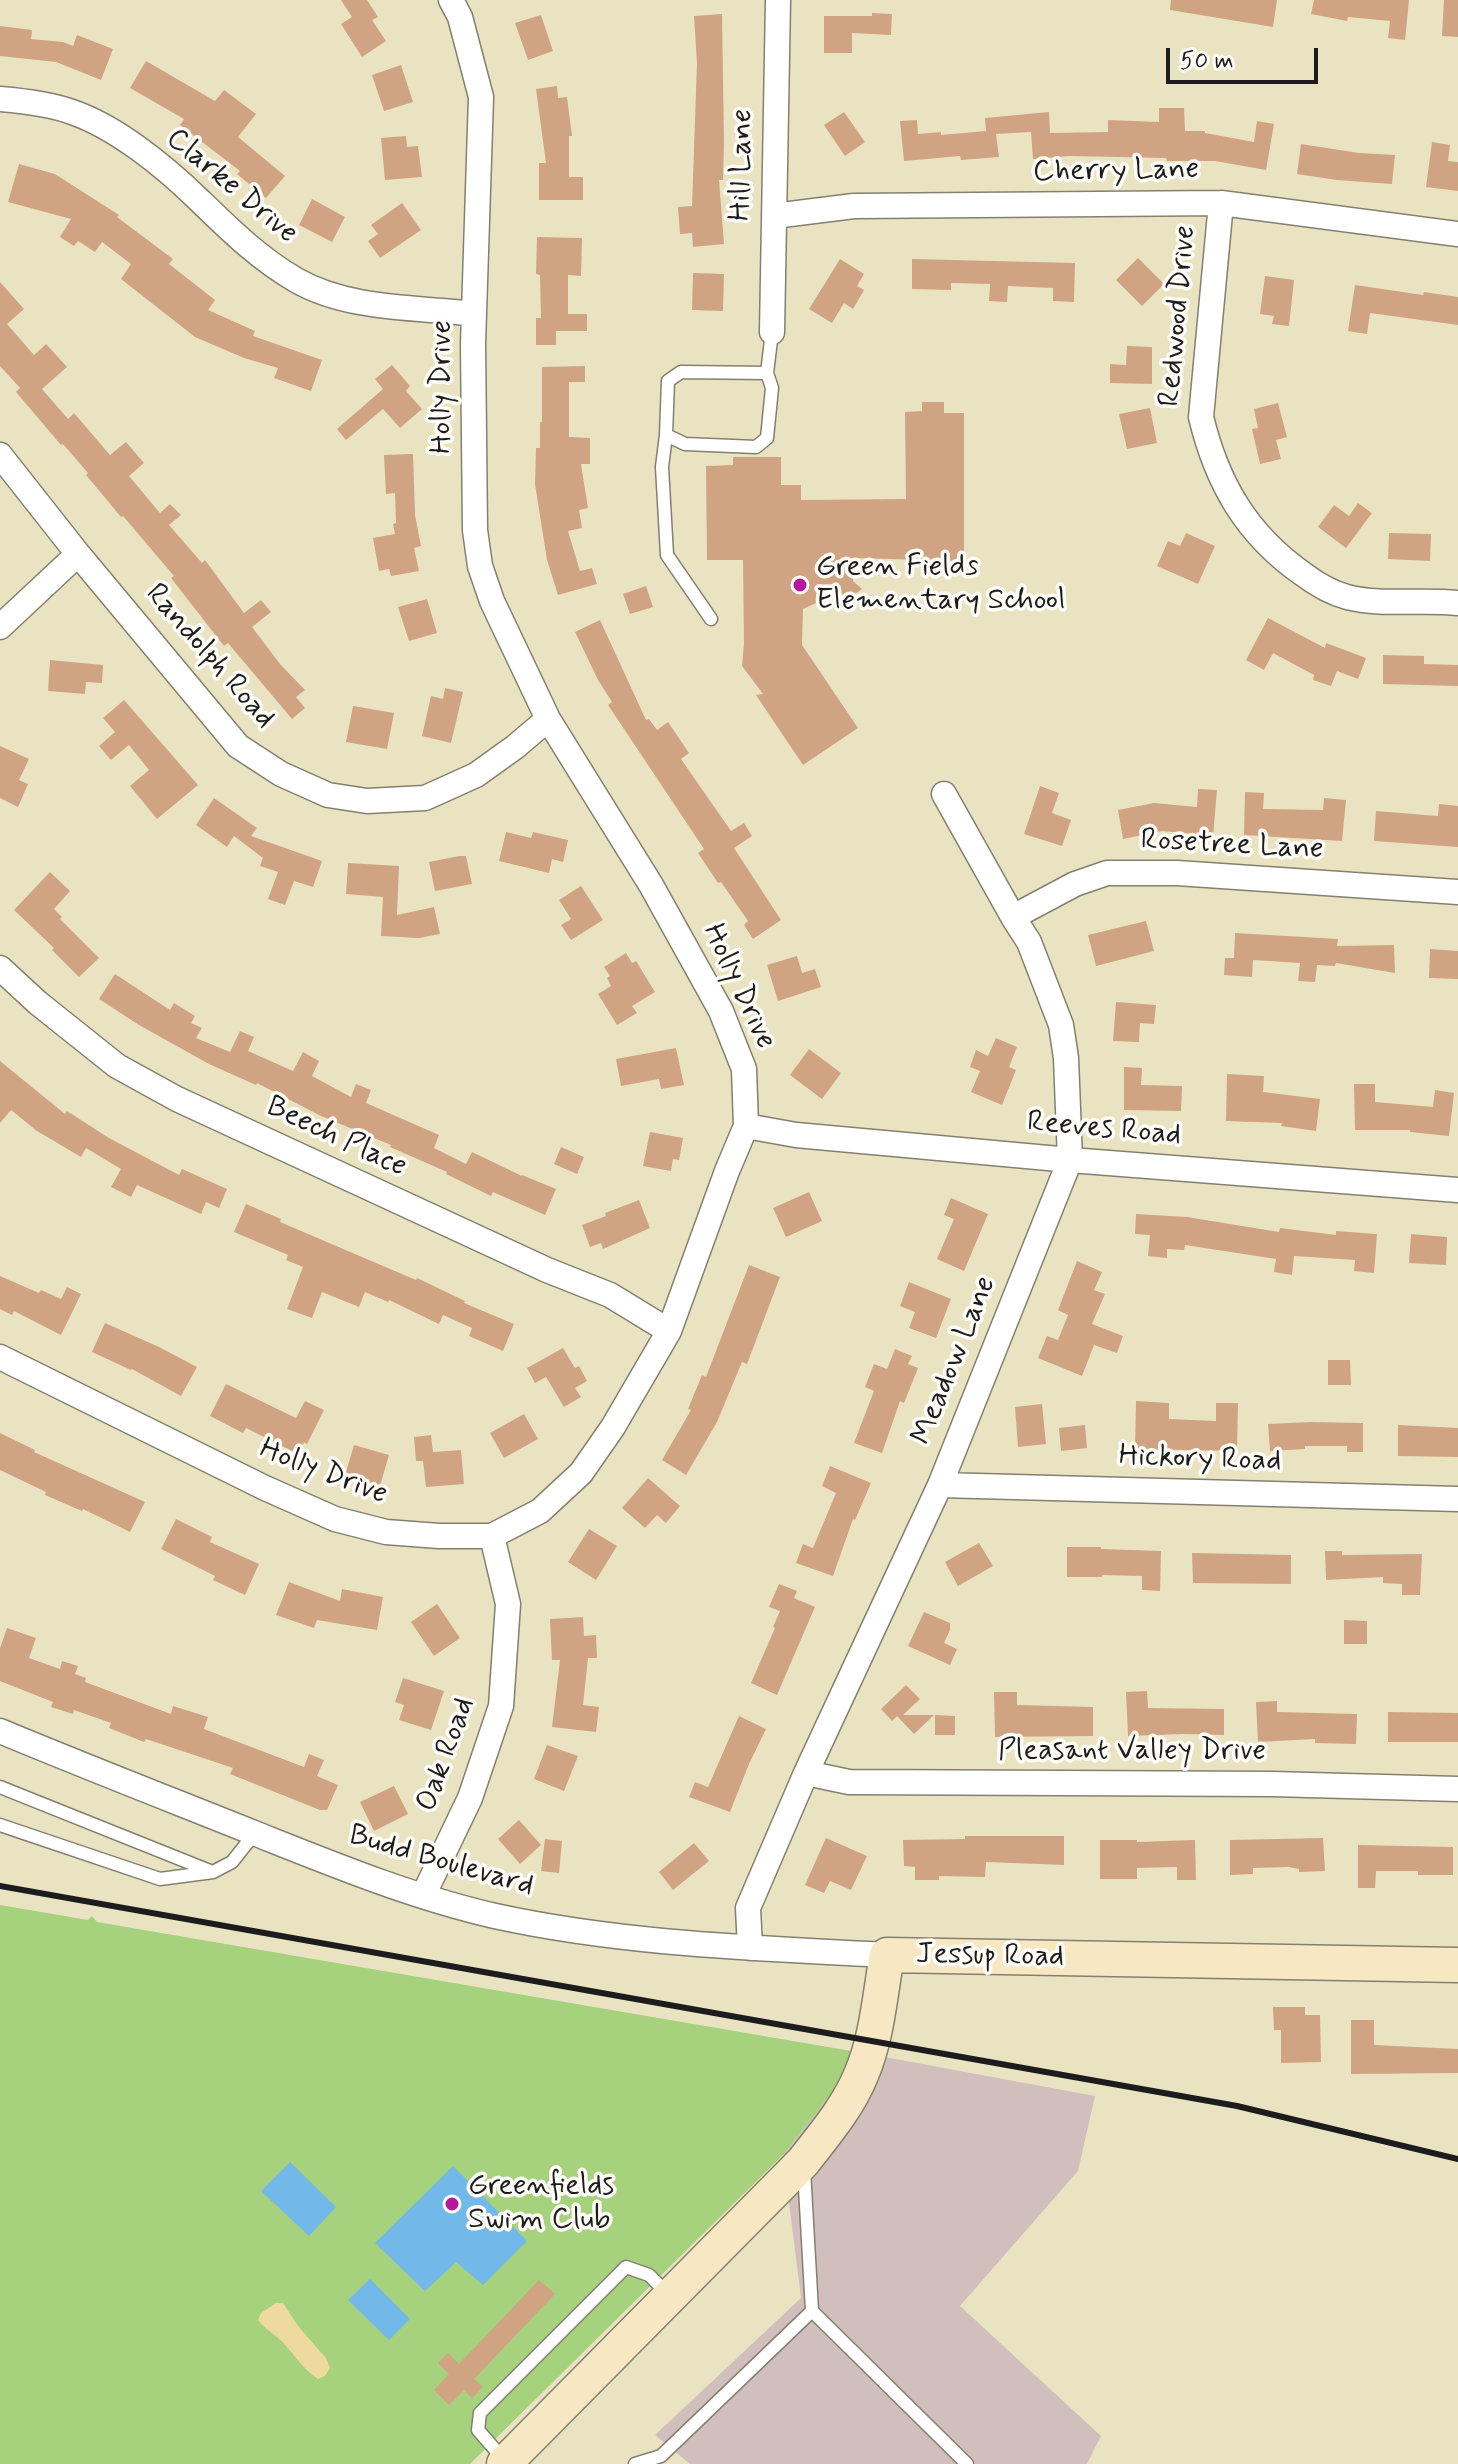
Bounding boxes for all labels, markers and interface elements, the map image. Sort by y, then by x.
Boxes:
scale bar [1170,32,1322,82]
text: 50 m [1180,46,1234,77]
street label: Hill Lane [724,109,762,221]
street label: Clarke Drive [158,122,304,252]
street label: Cherry Lane [1033,153,1199,191]
street label: Redwood Drive [1153,224,1205,408]
street label: Holly Drive [425,320,461,454]
place label: Green Fields Elementary School [816,550,1065,620]
marker: Green Fields Elementary School [791,576,809,594]
street label: Randolph Road [136,577,282,737]
street label: Rosetree Lane [1140,823,1324,869]
street label: Holly Drive [693,919,783,1055]
street label: Beech Place [260,1090,412,1186]
street label: Reeves Road [1025,1105,1183,1155]
street label: Meadow Lane [905,1271,1005,1451]
street label: Holly Drive [254,1432,392,1514]
street label: Hickory Road [1118,1439,1282,1481]
street label: Oak Road [410,1693,484,1817]
street label: Pleasant Valley Drive [998,1734,1266,1770]
street label: Budd Boulevard [345,1818,537,1906]
street label: Jessup Road [916,1938,1064,1976]
place label: Greenfields Swim Club [468,2169,614,2240]
marker: Greenfields Swim Club [443,2195,461,2213]

